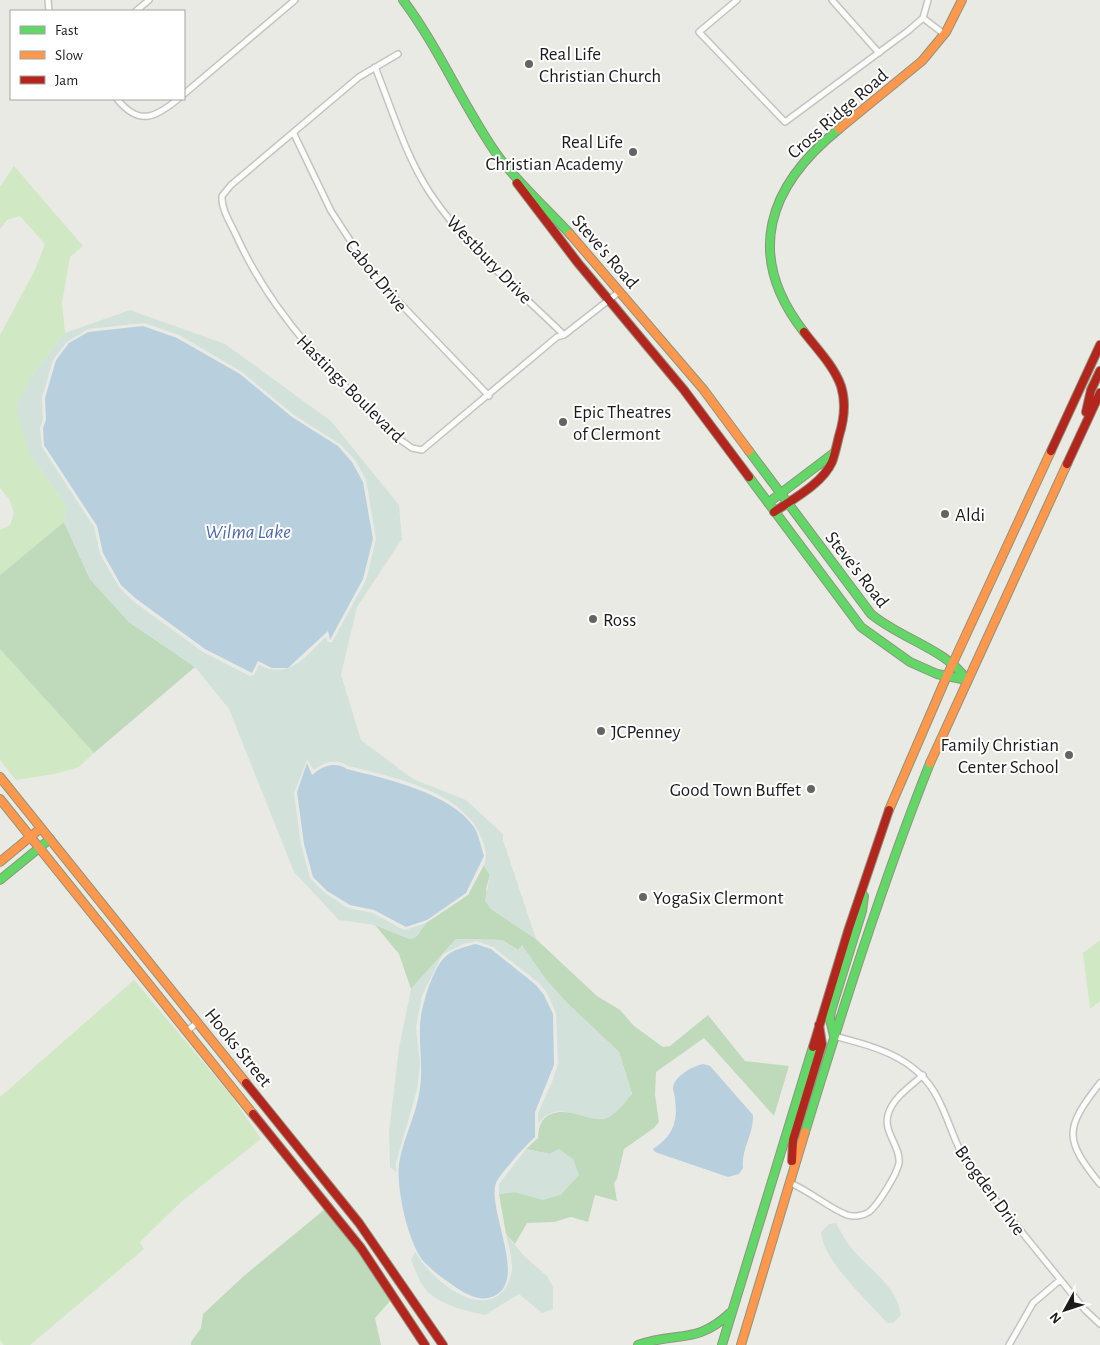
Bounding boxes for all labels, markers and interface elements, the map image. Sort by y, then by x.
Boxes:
legend [10,10,185,100]
text: Fast [55,23,79,38]
place label: Real Life Christian Church [539,45,661,86]
text: Slow [55,48,83,63]
marker: Real Life Christian Church [523,58,535,70]
street label: Cross Ridge Road [784,66,892,163]
text: Jam [55,73,78,88]
place label: Real Life Christian Academy [485,133,623,174]
marker: Real Life Christian Academy [627,146,639,158]
street label: Westbury Drive [442,212,535,308]
street label: Steve's Road [568,212,642,293]
street label: Cabot Drive [341,236,410,316]
street label: Hastings Boulevard [293,332,407,446]
place label: Epic Theatres of Clermont [573,403,671,444]
marker: Epic Theatres of Clermont [557,416,569,428]
place label: Aldi [955,506,985,525]
marker: Aldi [939,508,951,520]
water label: Wilma Lake [205,522,291,542]
street label: Steve's Road [821,528,892,612]
place label: Ross [603,611,636,630]
marker: Ross [587,613,599,625]
place label: JCPenney [611,723,681,742]
marker: JCPenney [595,725,607,737]
place label: Family Christian Center School [941,736,1059,777]
marker: Family Christian Center School [1063,749,1075,761]
place label: Good Town Buffet [670,781,801,800]
marker: Good Town Buffet [805,783,817,795]
place label: YogaSix Clermont [653,889,784,908]
marker: YogaSix Clermont [637,891,649,903]
street label: Hooks Street [201,1005,275,1091]
street label: Brogden Drive [951,1143,1029,1239]
north arrow [1040,1285,1090,1335]
text: N [1047,1309,1064,1326]

